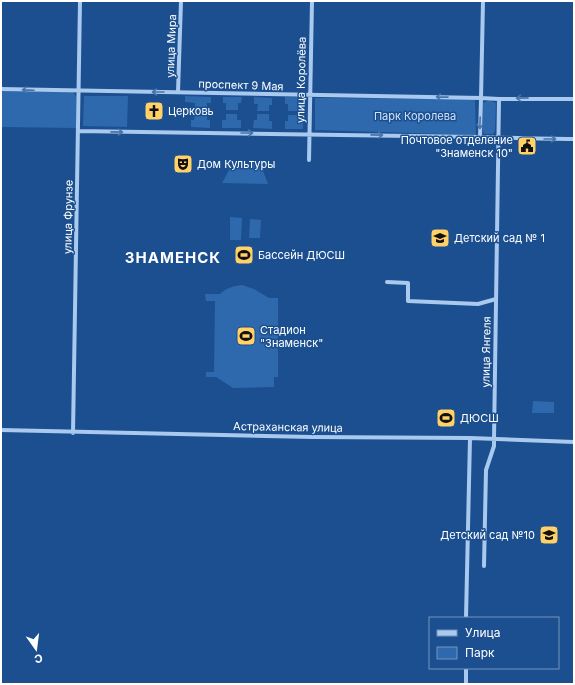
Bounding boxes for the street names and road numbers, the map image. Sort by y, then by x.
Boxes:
street label: улица Мира [163,14,179,78]
street label: улица Королёва [293,37,309,123]
street label: проспект 9 Мая [198,77,284,93]
street label: улица Фрунзе [60,180,76,254]
street label: улица Янгеля [478,316,494,388]
street label: Астраханская улица [233,419,343,435]

